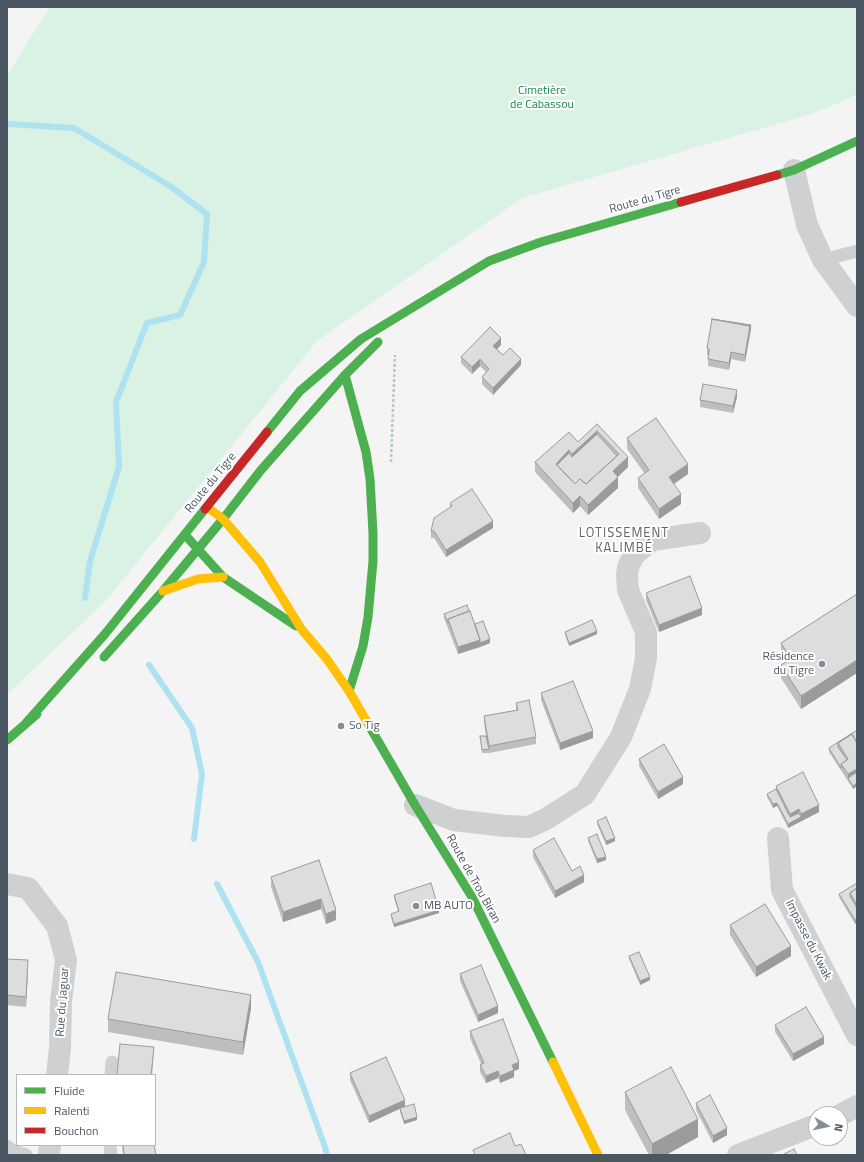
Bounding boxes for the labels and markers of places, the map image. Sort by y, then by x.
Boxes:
place label: Résidence du Tigre [762,650,814,678]
marker: Résidence du Tigre [817,659,827,669]
place label: So Tig [349,719,380,733]
marker: So Tig [336,721,346,731]
place label: MB AUTO [424,899,473,913]
marker: MB AUTO [411,901,421,911]

